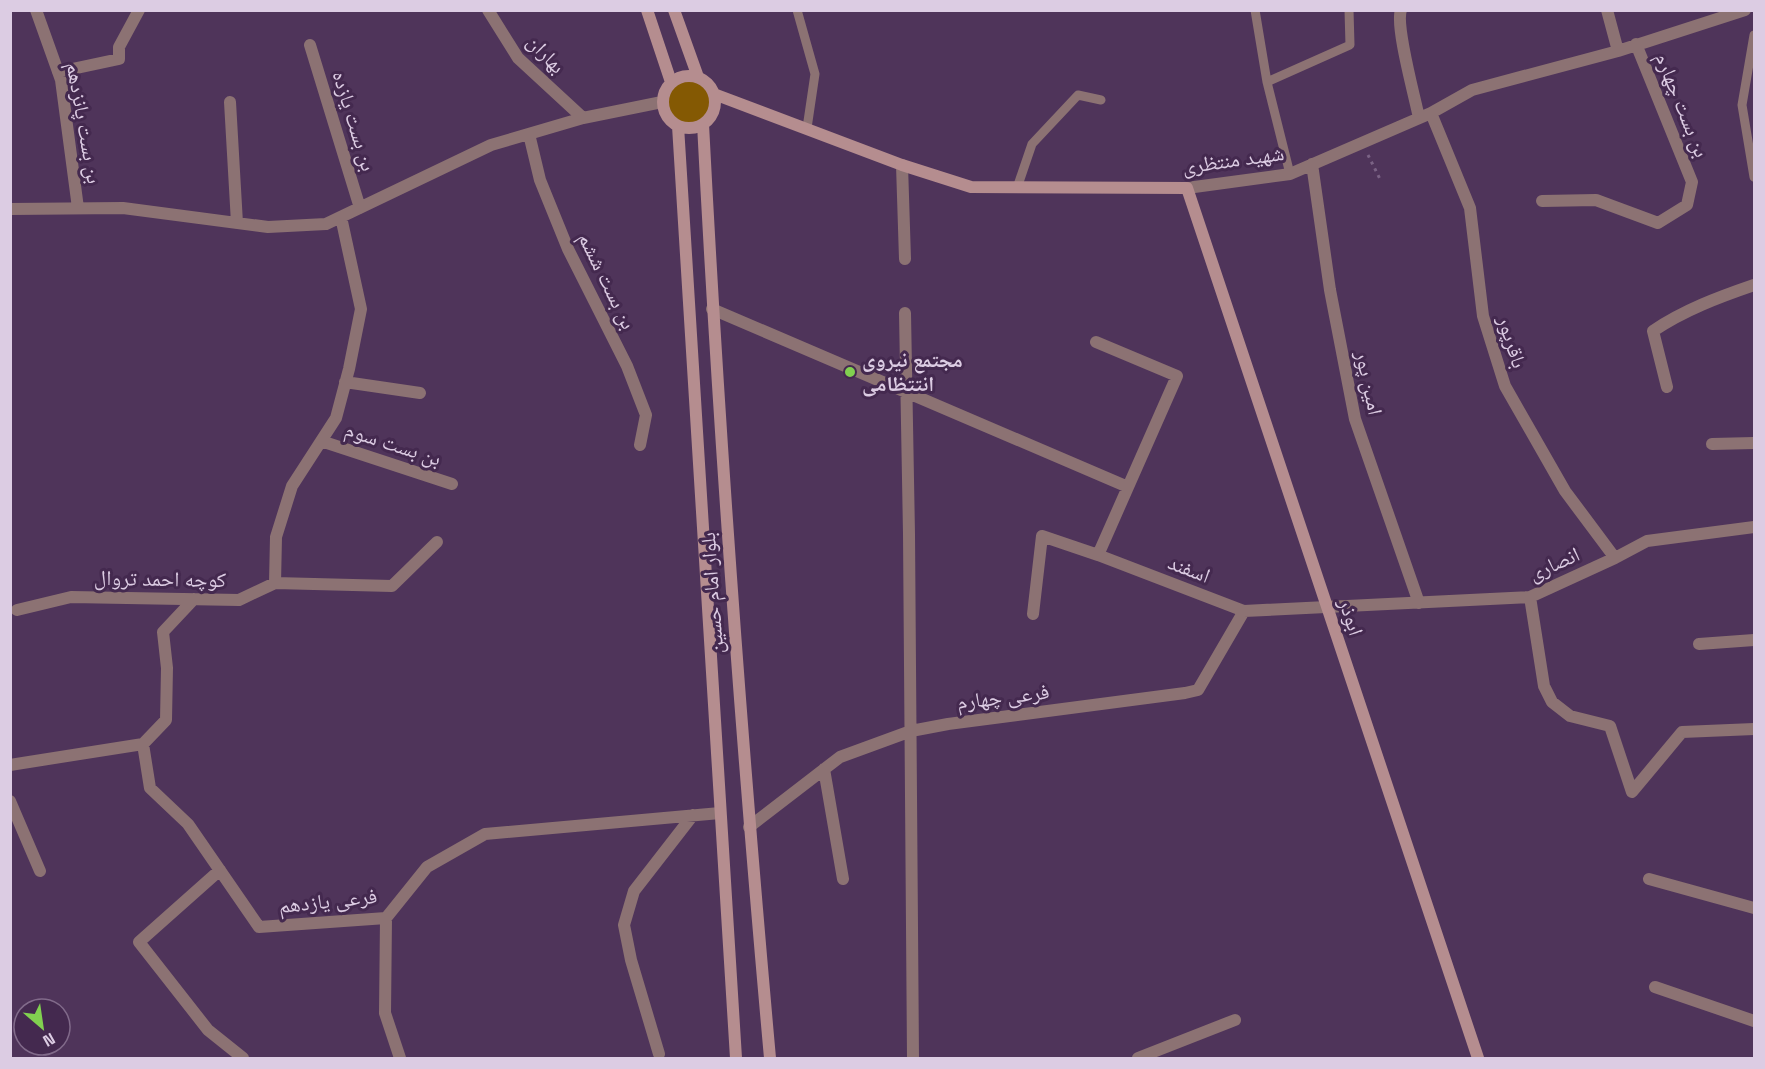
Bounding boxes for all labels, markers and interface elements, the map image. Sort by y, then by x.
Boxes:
street label: بهاران [521,28,571,79]
street label: بن بست چهارم [1648,48,1716,162]
street label: بن بست پانزدهم [60,60,108,186]
street label: بن بست یازده [326,67,383,174]
street label: شهید منتظری [1180,139,1286,180]
street label: بن بست ششم [572,228,642,334]
street label: باقرپور [1491,311,1533,371]
place label: مجتمع نیروی انتتظامی [862,346,963,397]
street label: امین پور [1349,347,1389,417]
marker: مجتمع نیروی انتتظامی [843,365,857,379]
street label: بن بست سوم [341,415,445,473]
street label: بلوار امام حسین [694,531,730,655]
street label: انصاری [1524,540,1584,587]
street label: اسفند [1164,548,1214,589]
street label: کوچه احمد تروال [94,564,227,593]
street label: ابوذر [1333,594,1370,639]
street label: فرعی چهارم [955,677,1051,717]
street label: فرعی یازدهم [277,882,379,920]
north arrow [12,997,72,1057]
text: N [39,1028,59,1051]

